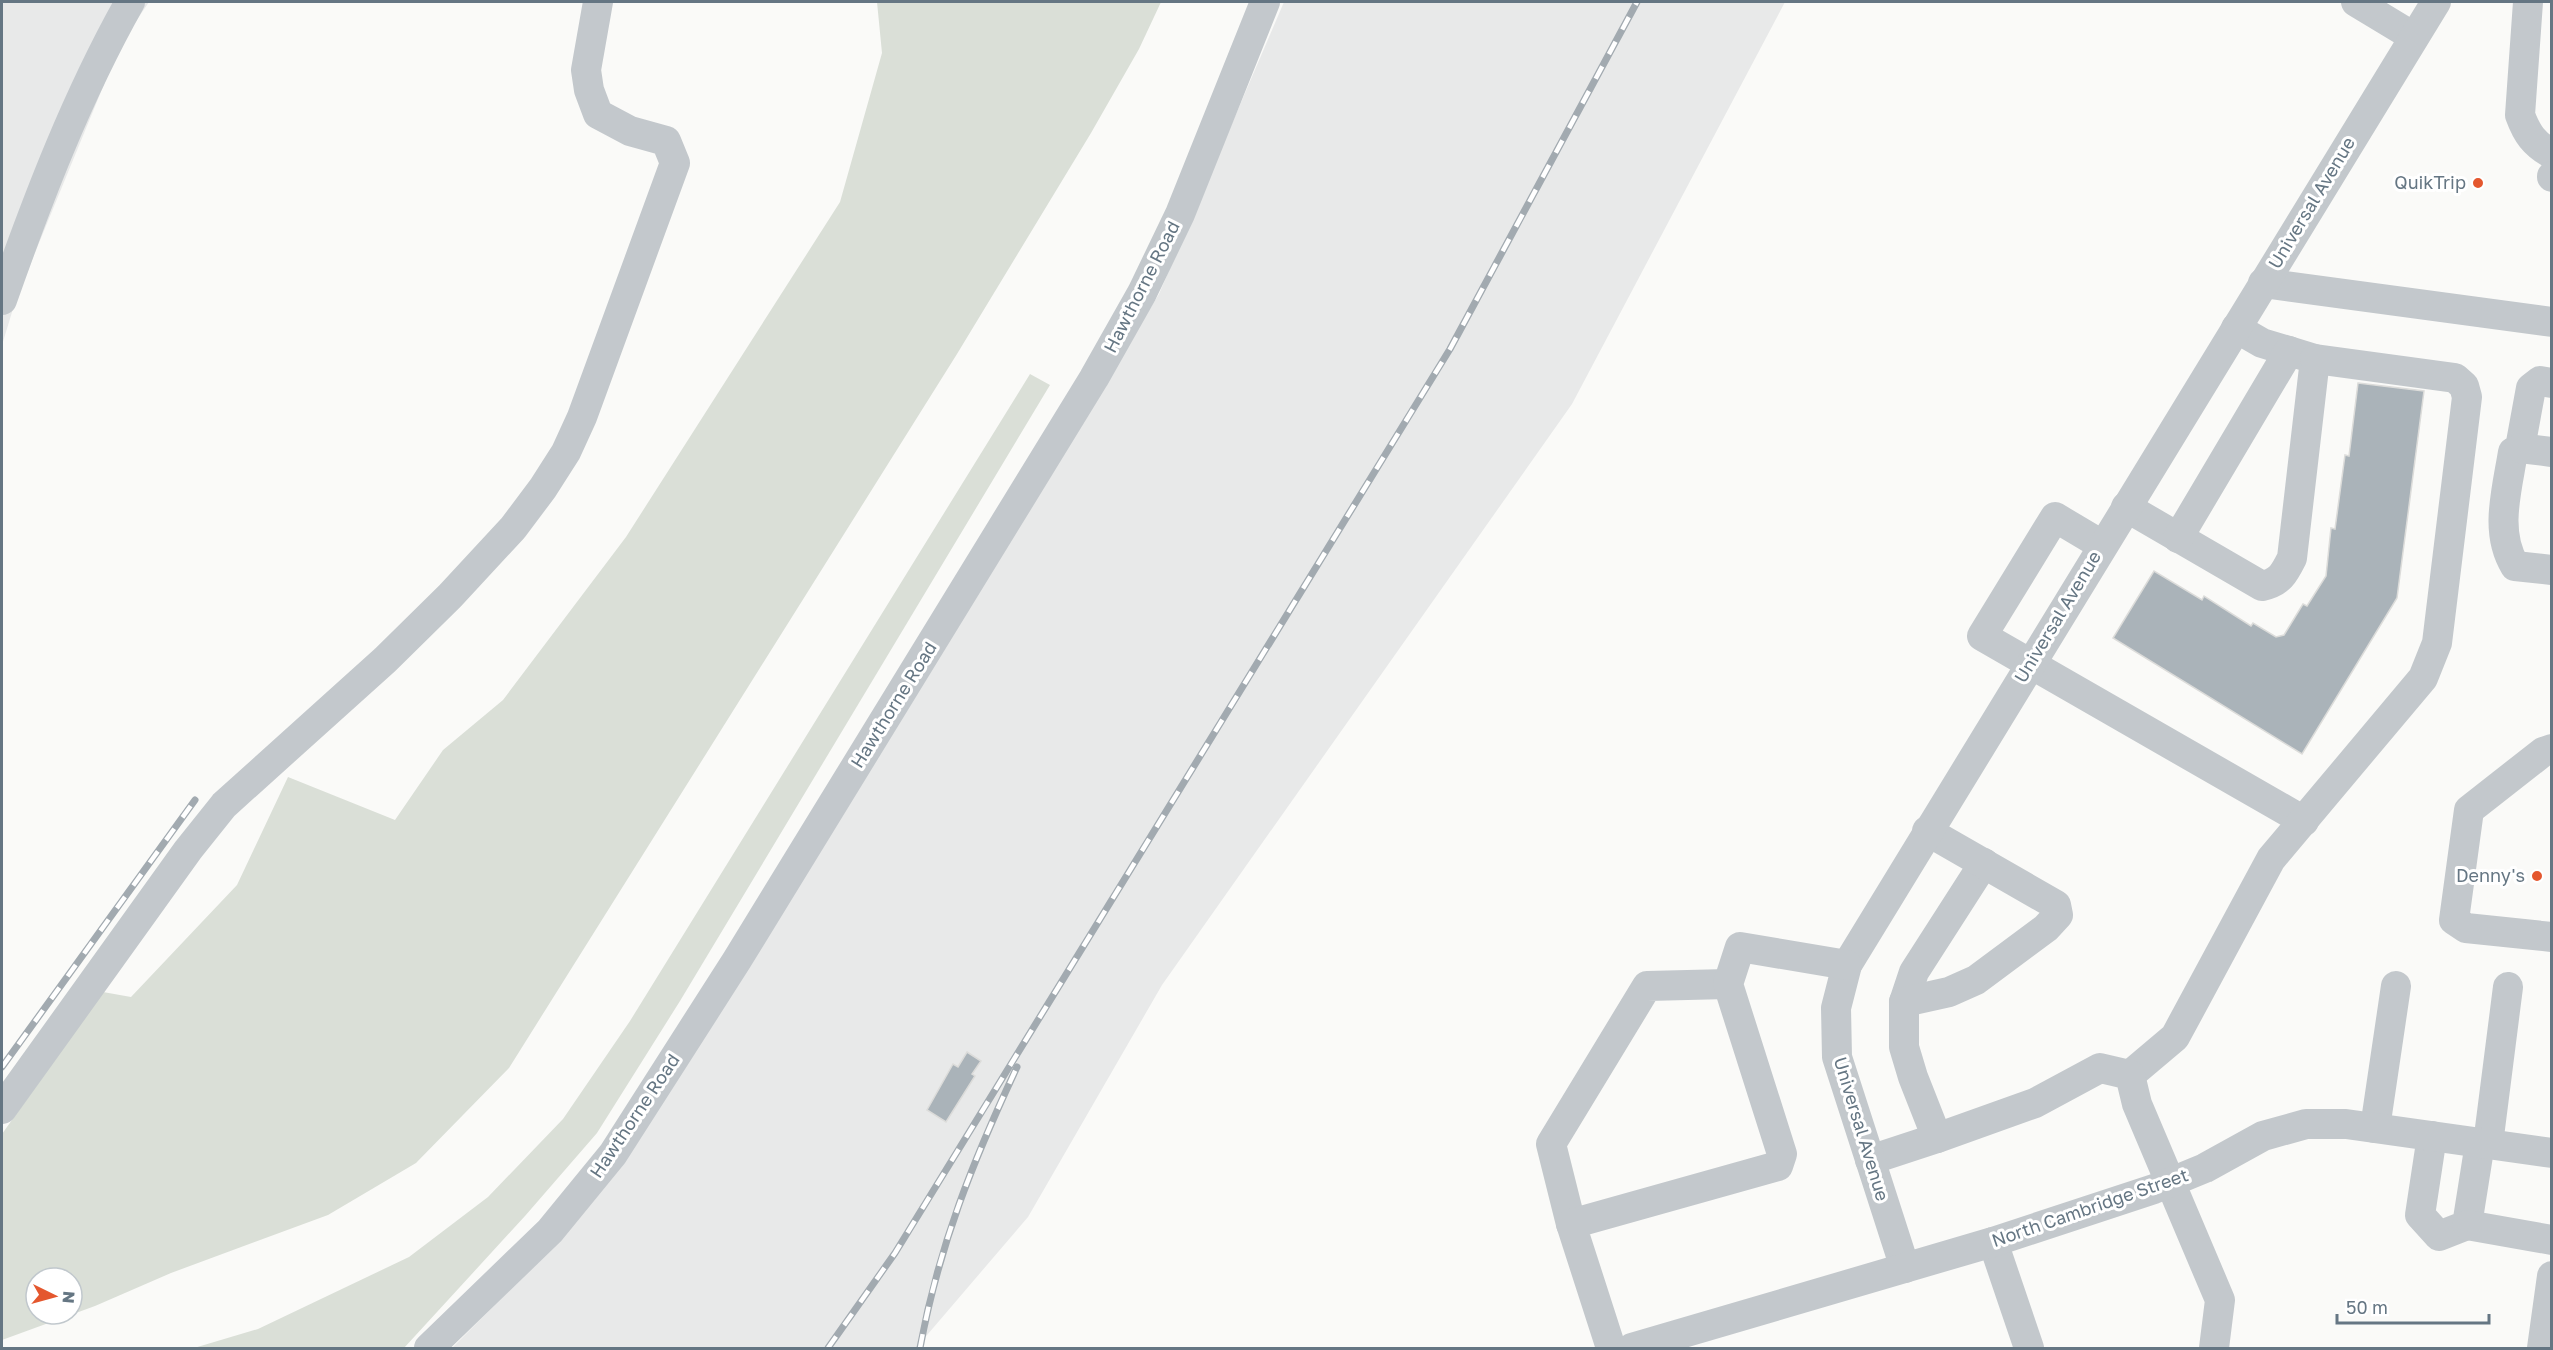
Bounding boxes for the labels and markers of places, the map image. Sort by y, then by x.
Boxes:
place label: QuikTrip [2394,171,2466,193]
marker: QuikTrip [2471,176,2485,190]
place label: Denny's [2456,864,2525,886]
marker: Denny's [2530,869,2544,883]

